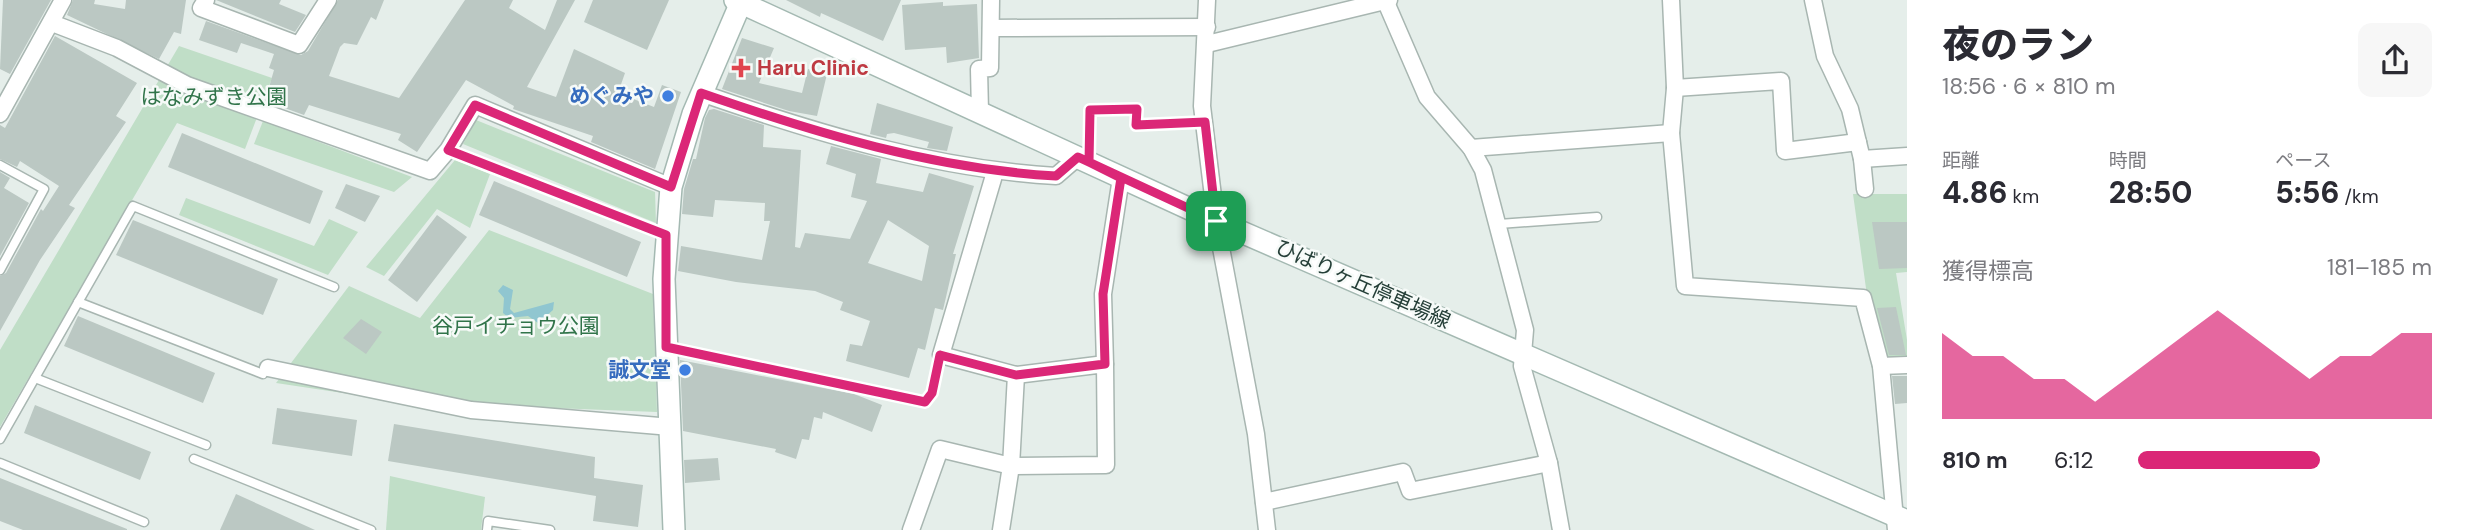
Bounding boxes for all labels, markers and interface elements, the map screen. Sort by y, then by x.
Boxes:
text: 夜のラン [1942,20,2094,70]
button: share [2358,23,2432,97]
place label: Haru Clinic [757,54,869,82]
marker: Haru Clinic [731,58,751,78]
text: 18:56 · 6 × 810 m [1942,71,2115,101]
place label: めぐみや [569,82,654,110]
park label: はなみずき公園 [141,83,288,111]
marker: めぐみや [660,88,676,104]
text: 距離 [1942,148,1980,173]
text: 時間 [2109,148,2147,173]
text: ペース [2275,148,2331,173]
text: 4.86 [1942,173,2008,212]
text: 28:50 [2109,173,2193,212]
text: 5:56 [2275,173,2340,212]
text: km [2008,184,2039,209]
text: /km [2340,184,2379,209]
pin [1186,191,1246,251]
icon: arrive [1197,202,1235,240]
street label: ひばりヶ丘停車場線 [1271,233,1455,335]
text: 181–185 m [2327,252,2432,282]
text: 獲得標高 [1942,256,2034,286]
park label: 谷戸イチョウ公園 [432,312,600,340]
place label: 誠文堂 [608,356,671,384]
marker: 誠文堂 [677,362,693,378]
text: 810 m [1942,445,2008,475]
text: 6:12 [2054,445,2094,475]

